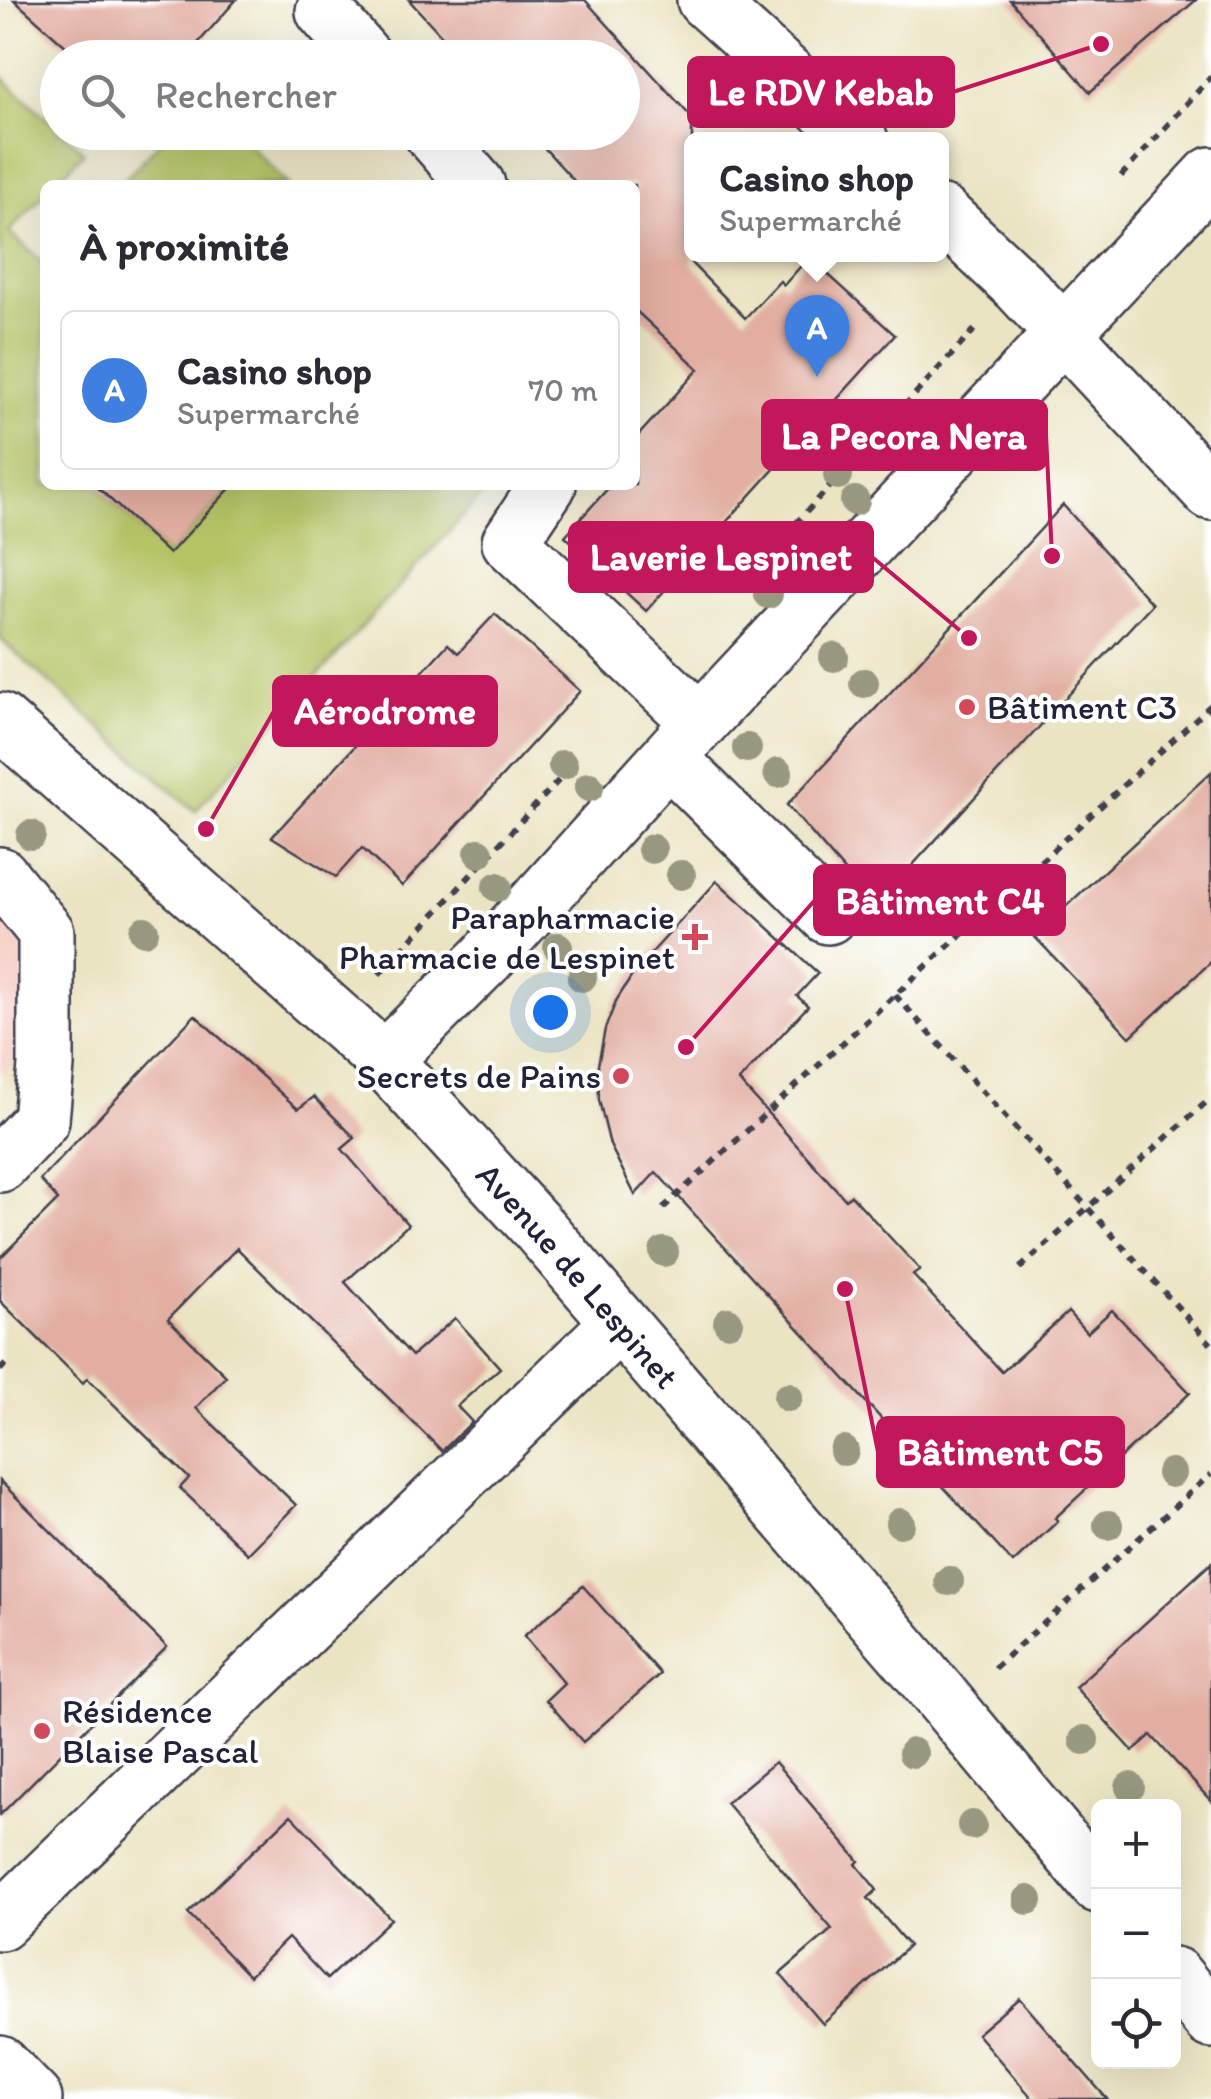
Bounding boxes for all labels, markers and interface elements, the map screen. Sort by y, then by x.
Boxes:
search box [40,40,640,150]
callout: Le RDV Kebab [689,58,953,126]
icon: search [75,68,130,123]
text: Le RDV Kebab [708,69,934,115]
text: Rechercher [155,72,337,118]
popup [684,132,949,262]
text: Casino shop [719,155,914,201]
text: Supermarché [719,201,902,239]
text: À proximité [80,220,289,271]
pin: A [784,294,850,377]
text: Casino shop [177,348,372,394]
text: A [104,371,125,409]
text: 70 m [528,371,598,409]
text: Supermarché [177,394,360,432]
callout: La Pecora Nera [763,401,1046,469]
text: La Pecora Nera [781,413,1027,459]
callout: Laverie Lespinet [570,523,872,591]
text: Laverie Lespinet [590,534,852,580]
callout: Aérodrome [274,677,496,745]
place label: Bâtiment C3 [987,686,1177,728]
text: Aérodrome [294,688,476,734]
marker: Bâtiment C3 [956,696,978,718]
callout: Bâtiment C4 [815,866,1064,934]
text: Bâtiment C4 [836,878,1044,924]
place label: Parapharmacie Pharmacie de Lespinet [339,896,675,978]
marker: Parapharmacie Pharmacie de Lespinet [684,926,706,948]
your location [525,987,576,1038]
place label: Secrets de Pains [357,1055,601,1097]
marker: Secrets de Pains [610,1065,632,1087]
street label: Avenue de Lespinet [467,1154,688,1397]
callout: Bâtiment C5 [878,1418,1123,1486]
text: Bâtiment C5 [897,1429,1103,1475]
place label: Résidence Blaise Pascal [62,1690,259,1772]
marker: Résidence Blaise Pascal [31,1720,53,1742]
map controls [1091,1799,1181,2069]
button: + [1091,1799,1181,1889]
button: − [1091,1889,1181,1979]
button: locate [1091,1979,1181,2069]

